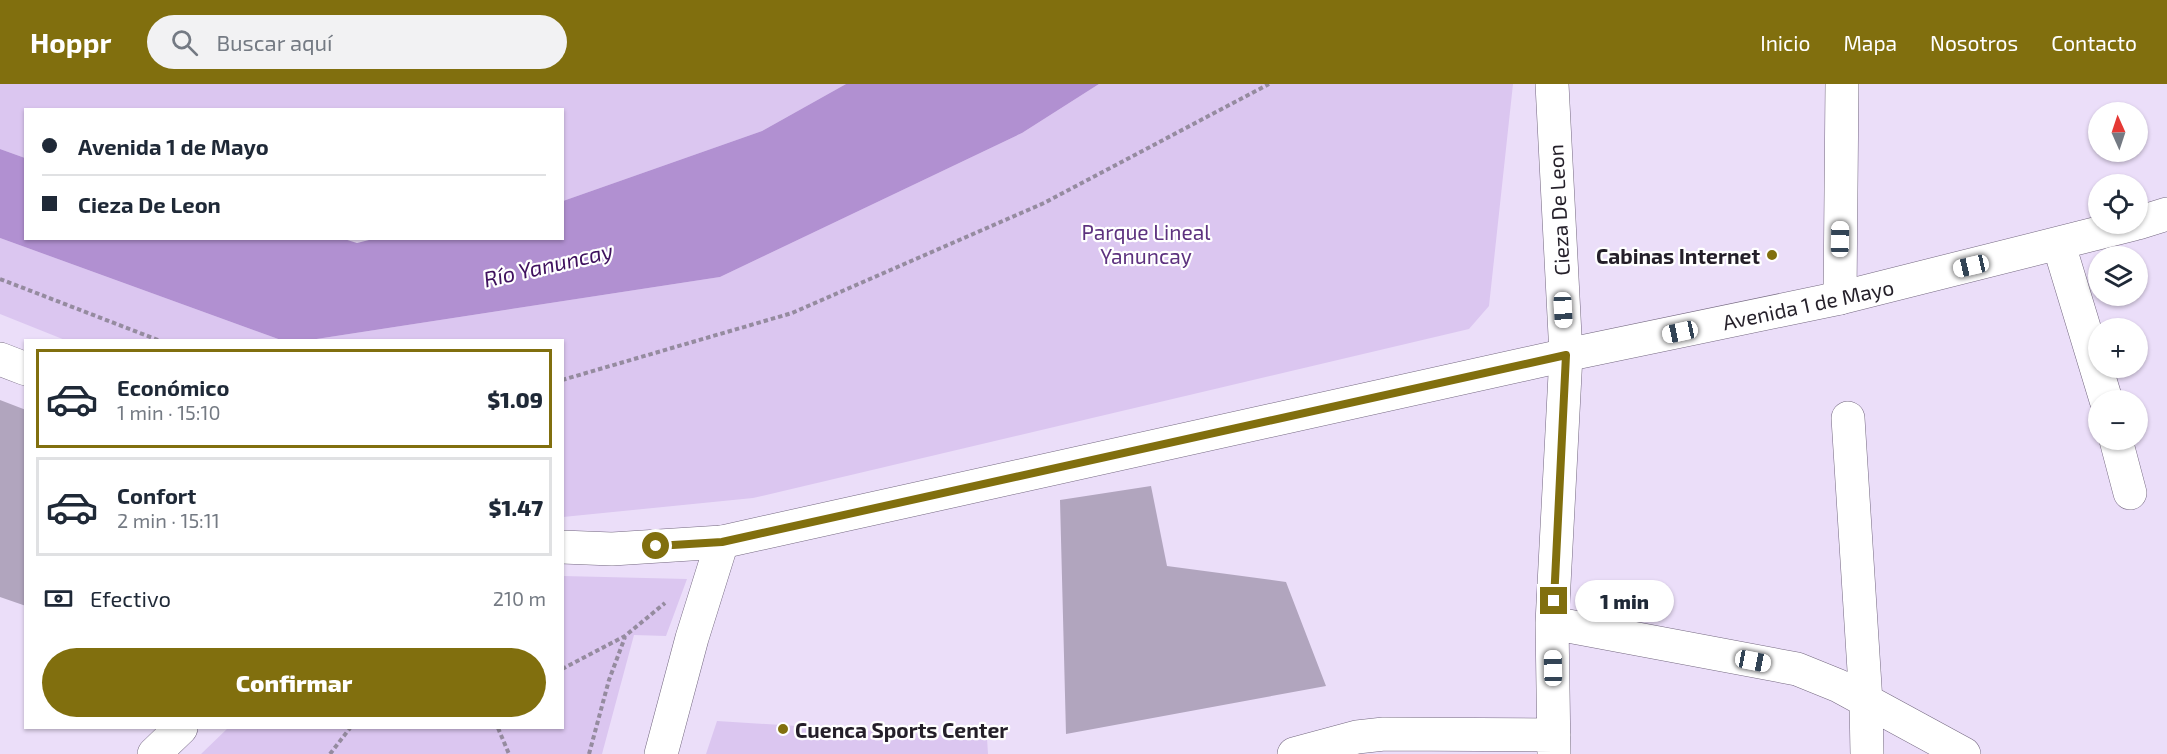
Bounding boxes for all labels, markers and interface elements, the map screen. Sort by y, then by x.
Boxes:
search box [147,15,567,69]
text: Hoppr [30,25,111,59]
icon: search [168,26,201,59]
text: Buscar aquí [216,29,333,55]
text: Inicio [1760,30,1810,55]
text: Mapa [1843,30,1897,55]
text: Nosotros [1930,30,2018,55]
text: Contacto [2051,30,2137,55]
north arrow [2088,102,2148,162]
map controls [2088,102,2148,450]
text: Avenida 1 de Mayo [78,133,269,159]
street label: Cieza De Leon [1542,144,1574,276]
button: locate [2088,174,2148,234]
text: Cieza De Leon [78,191,221,217]
park label: Parque Lineal Yanuncay [1081,219,1211,268]
car [1831,221,1849,257]
water label: Río Yanuncay [481,236,616,293]
place label: Cabinas Internet [1596,243,1760,268]
button: layers [2088,246,2148,306]
marker: Cabinas Internet [1765,248,1779,262]
car [1951,253,1991,279]
street label: Avenida 1 de Mayo [1720,274,1896,334]
car [1553,292,1573,328]
button: + [2088,318,2148,378]
car [1661,319,1699,345]
icon: car [45,372,99,426]
text: Económico [117,374,229,400]
text: $1.09 [487,386,543,412]
button: − [2088,390,2148,450]
text: 1 min · 15:10 [117,400,221,424]
icon: car [45,480,99,534]
text: Confort [117,482,196,508]
text: $1.47 [489,494,543,520]
text: 2 min · 15:11 [117,508,220,532]
route start [642,532,669,559]
callout: 1 min [1575,580,1674,622]
icon: cash [42,582,75,615]
text: Efectivo [90,585,171,611]
text: 210 m [493,586,546,610]
route end [1540,587,1567,614]
text: 1 min [1600,589,1649,613]
button: Confirmar [42,648,546,717]
car [1734,649,1772,673]
car [1544,650,1562,686]
place label: Cuenca Sports Center [795,717,1008,742]
marker: Cuenca Sports Center [776,722,790,736]

